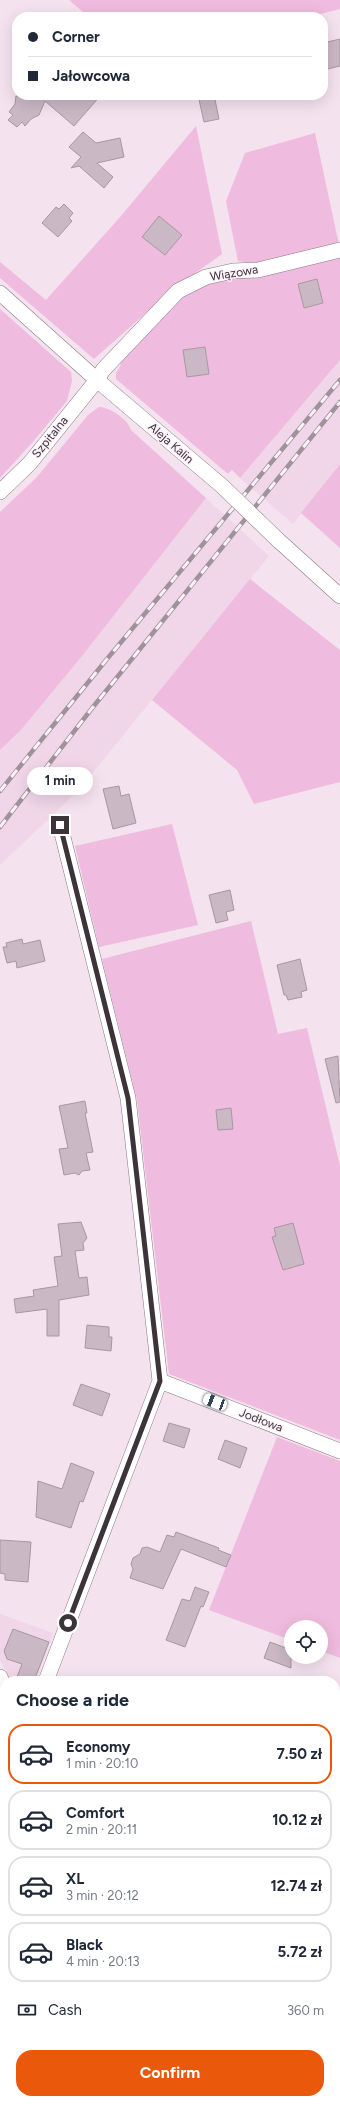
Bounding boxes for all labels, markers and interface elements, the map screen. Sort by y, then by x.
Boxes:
text: Corner [52,28,100,46]
text: Jałowcowa [52,67,130,85]
street label: Wiązowa [209,262,259,284]
street label: Szpitalna [29,413,71,461]
street label: Aleja Kalin [146,420,197,467]
callout: 1 min [27,767,93,795]
text: 1 min [45,773,75,788]
route end [51,816,69,834]
car [202,1392,228,1412]
street label: Jodłowa [237,1405,285,1435]
route start [59,1614,77,1632]
map controls [284,1620,328,1664]
button: locate [284,1620,328,1664]
text: Choose a ride [16,1689,129,1711]
icon: car [18,1736,54,1772]
text: Economy [66,1738,131,1756]
text: 7.50 zł [276,1745,322,1763]
text: 1 min · 20:10 [66,1756,138,1771]
icon: car [18,1802,54,1838]
text: Comfort [66,1804,125,1822]
text: 10.12 zł [272,1811,322,1829]
text: 2 min · 20:11 [66,1822,137,1837]
icon: car [18,1868,54,1904]
text: XL [66,1870,84,1888]
text: 12.74 zł [270,1877,322,1895]
text: 3 min · 20:12 [66,1888,139,1903]
icon: car [18,1934,54,1970]
text: Black [66,1936,103,1954]
text: 5.72 zł [278,1943,322,1961]
text: 4 min · 20:13 [66,1954,140,1969]
icon: cash [16,1999,38,2021]
text: Cash [48,2001,82,2019]
text: 360 m [287,2003,324,2018]
button: Confirm [16,2050,324,2096]

